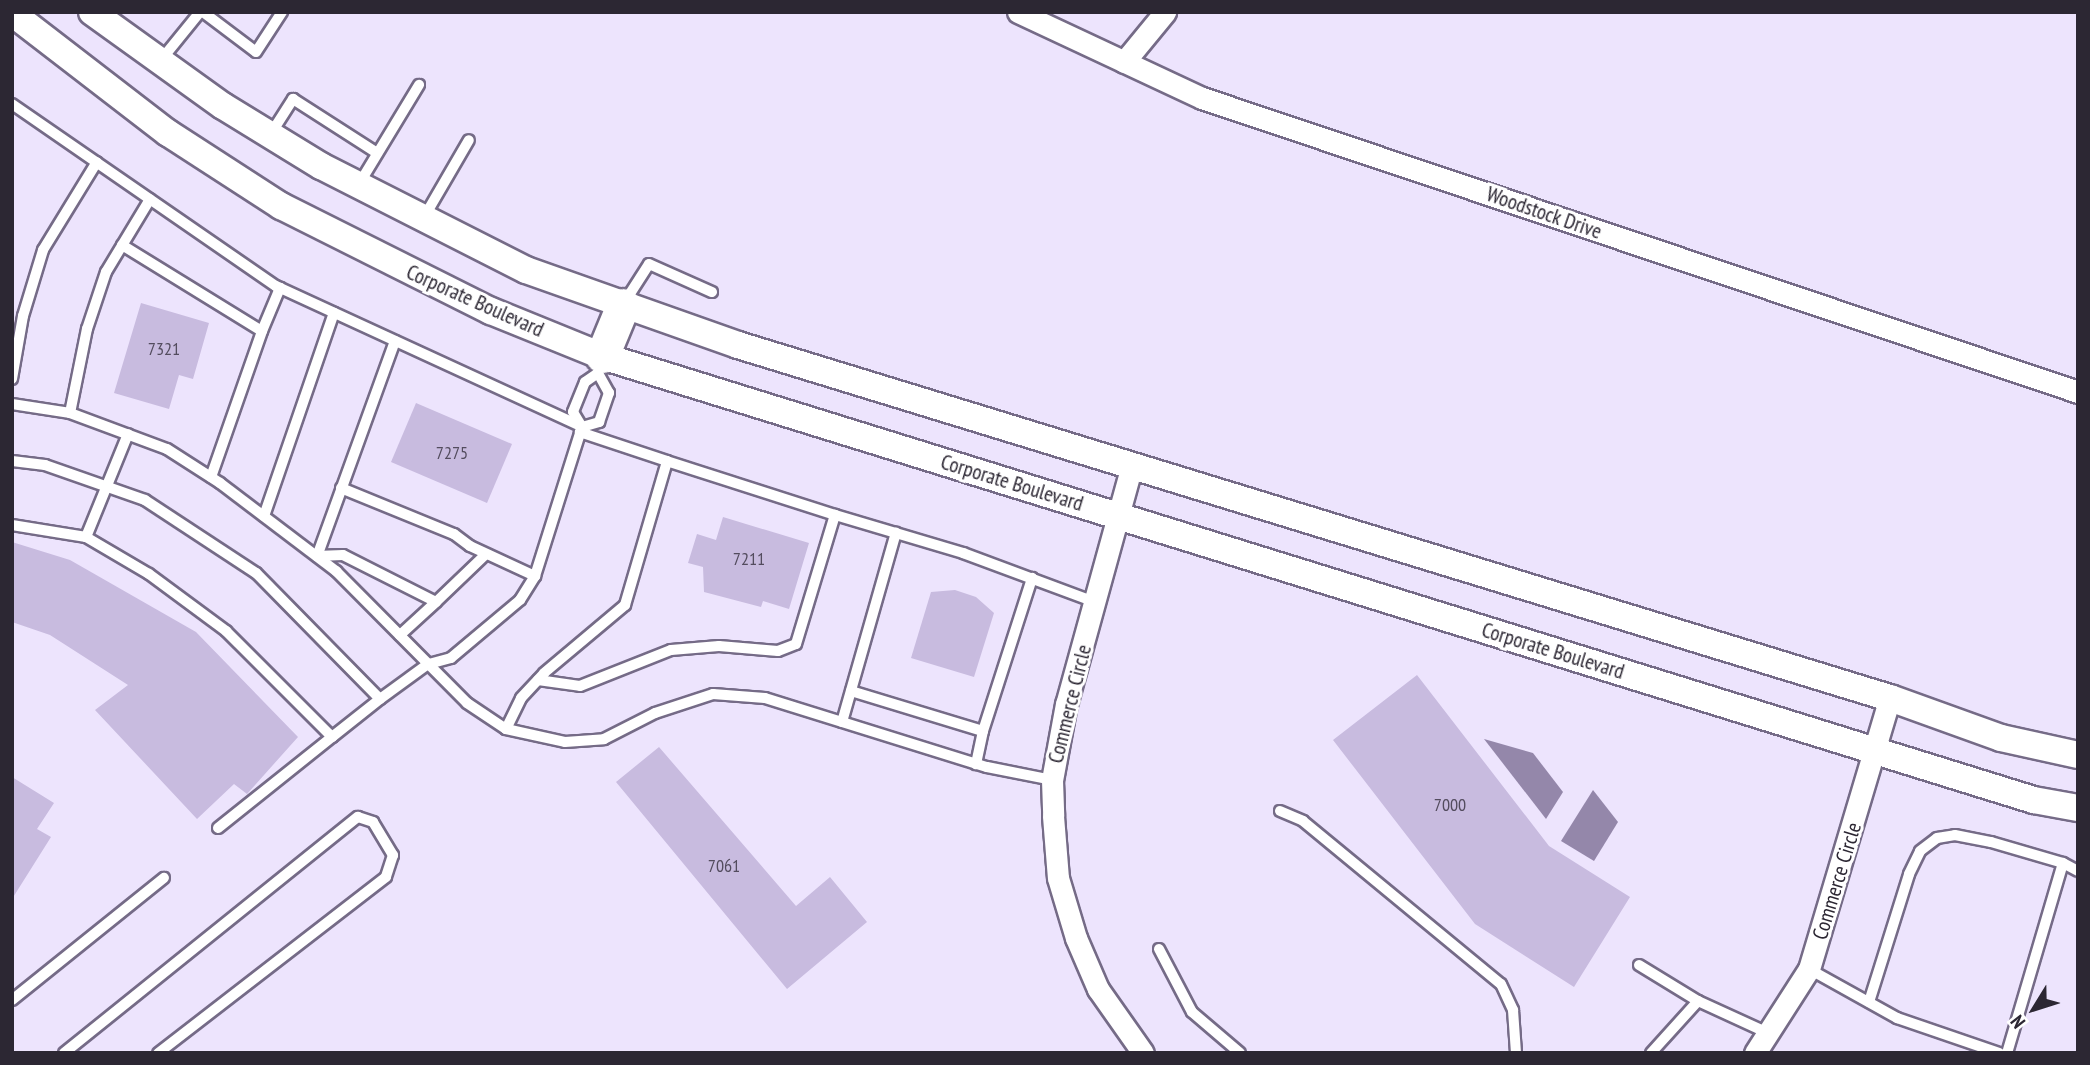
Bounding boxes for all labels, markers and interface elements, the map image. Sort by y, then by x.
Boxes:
street label: Woodstock Drive [1483,181,1605,245]
street label: Corporate Boulevard [402,259,548,343]
house number: 7321 [148,338,180,360]
house number: 7275 [436,442,468,464]
street label: Corporate Boulevard [938,449,1086,517]
house number: 7211 [733,548,765,570]
street label: Corporate Boulevard [1479,617,1627,685]
street label: Commerce Circle [1043,642,1097,766]
house number: 7000 [1434,794,1466,816]
street label: Commerce Circle [1807,819,1867,943]
house number: 7061 [708,855,740,877]
north arrow [1999,974,2069,1044]
text: N [2005,1011,2030,1033]

